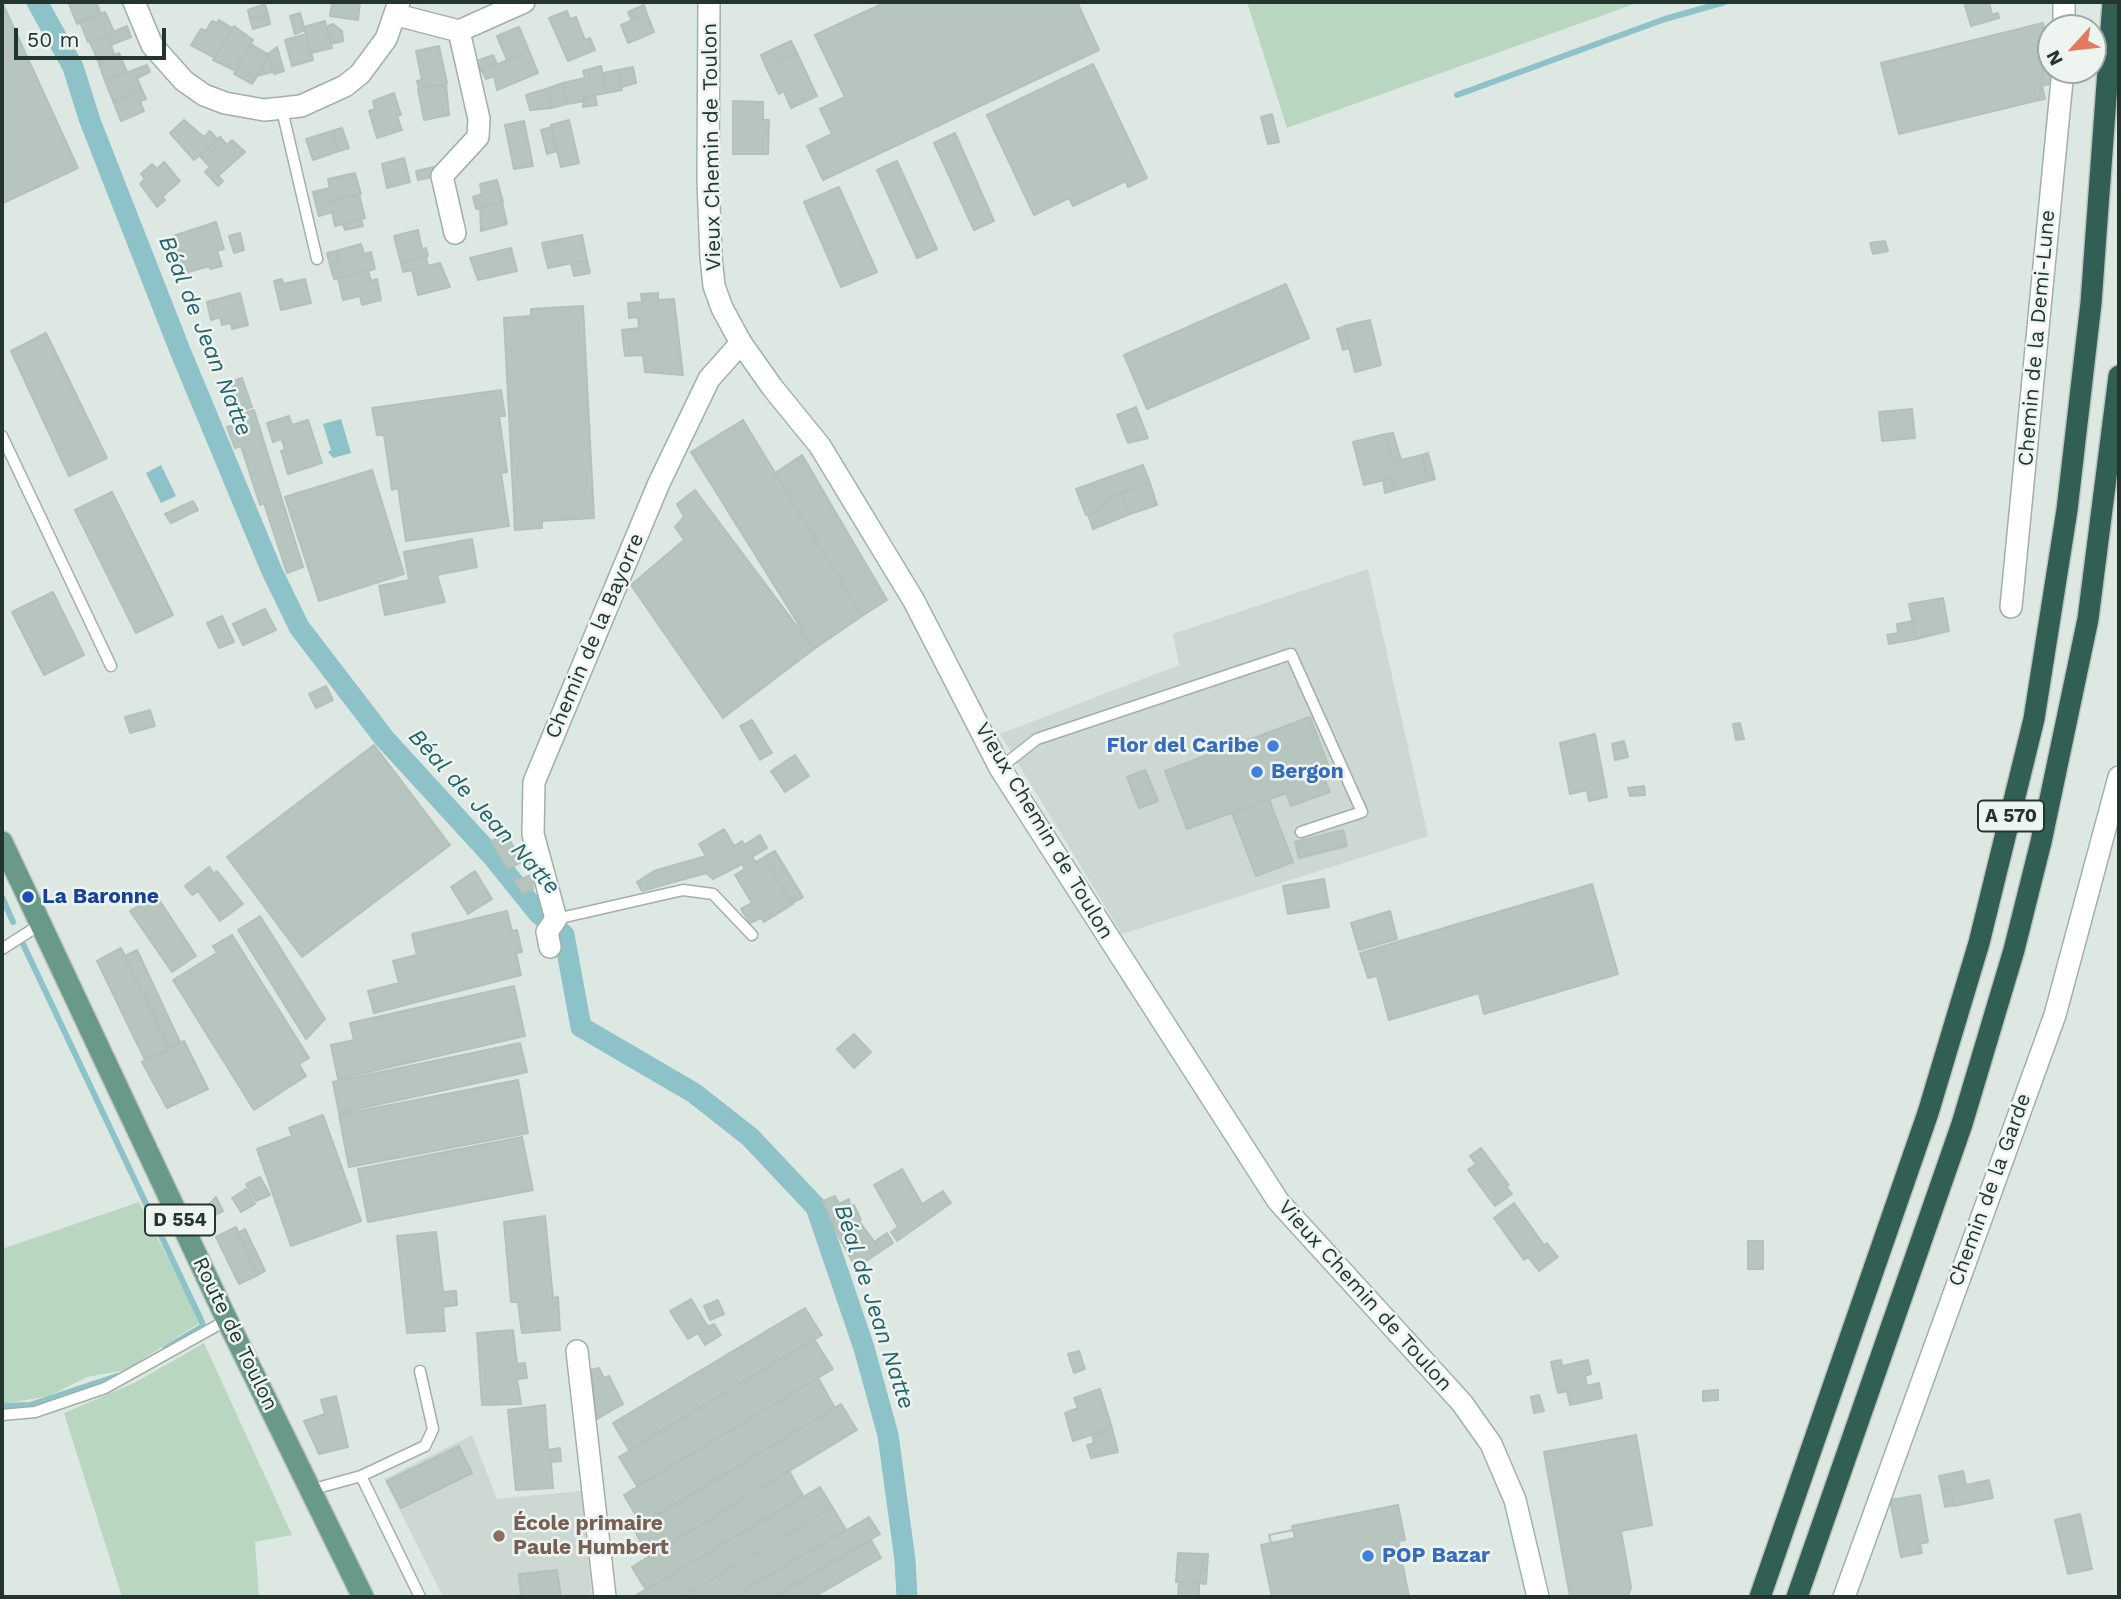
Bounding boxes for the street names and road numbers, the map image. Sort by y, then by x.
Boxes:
street label: Vieux Chemin de Toulon [697,23,727,271]
street label: Chemin de la Demi-Lune [2013,209,2061,467]
street label: Chemin de la Bayorre [540,530,650,742]
street label: Vieux Chemin de Toulon [969,718,1119,944]
road number: A 570 [1978,800,2044,832]
street label: Chemin de la Garde [1943,1090,2037,1290]
street label: Vieux Chemin de Toulon [1273,1195,1457,1397]
road number: D 554 [145,1204,215,1236]
street label: Route de Toulon [187,1253,283,1415]

